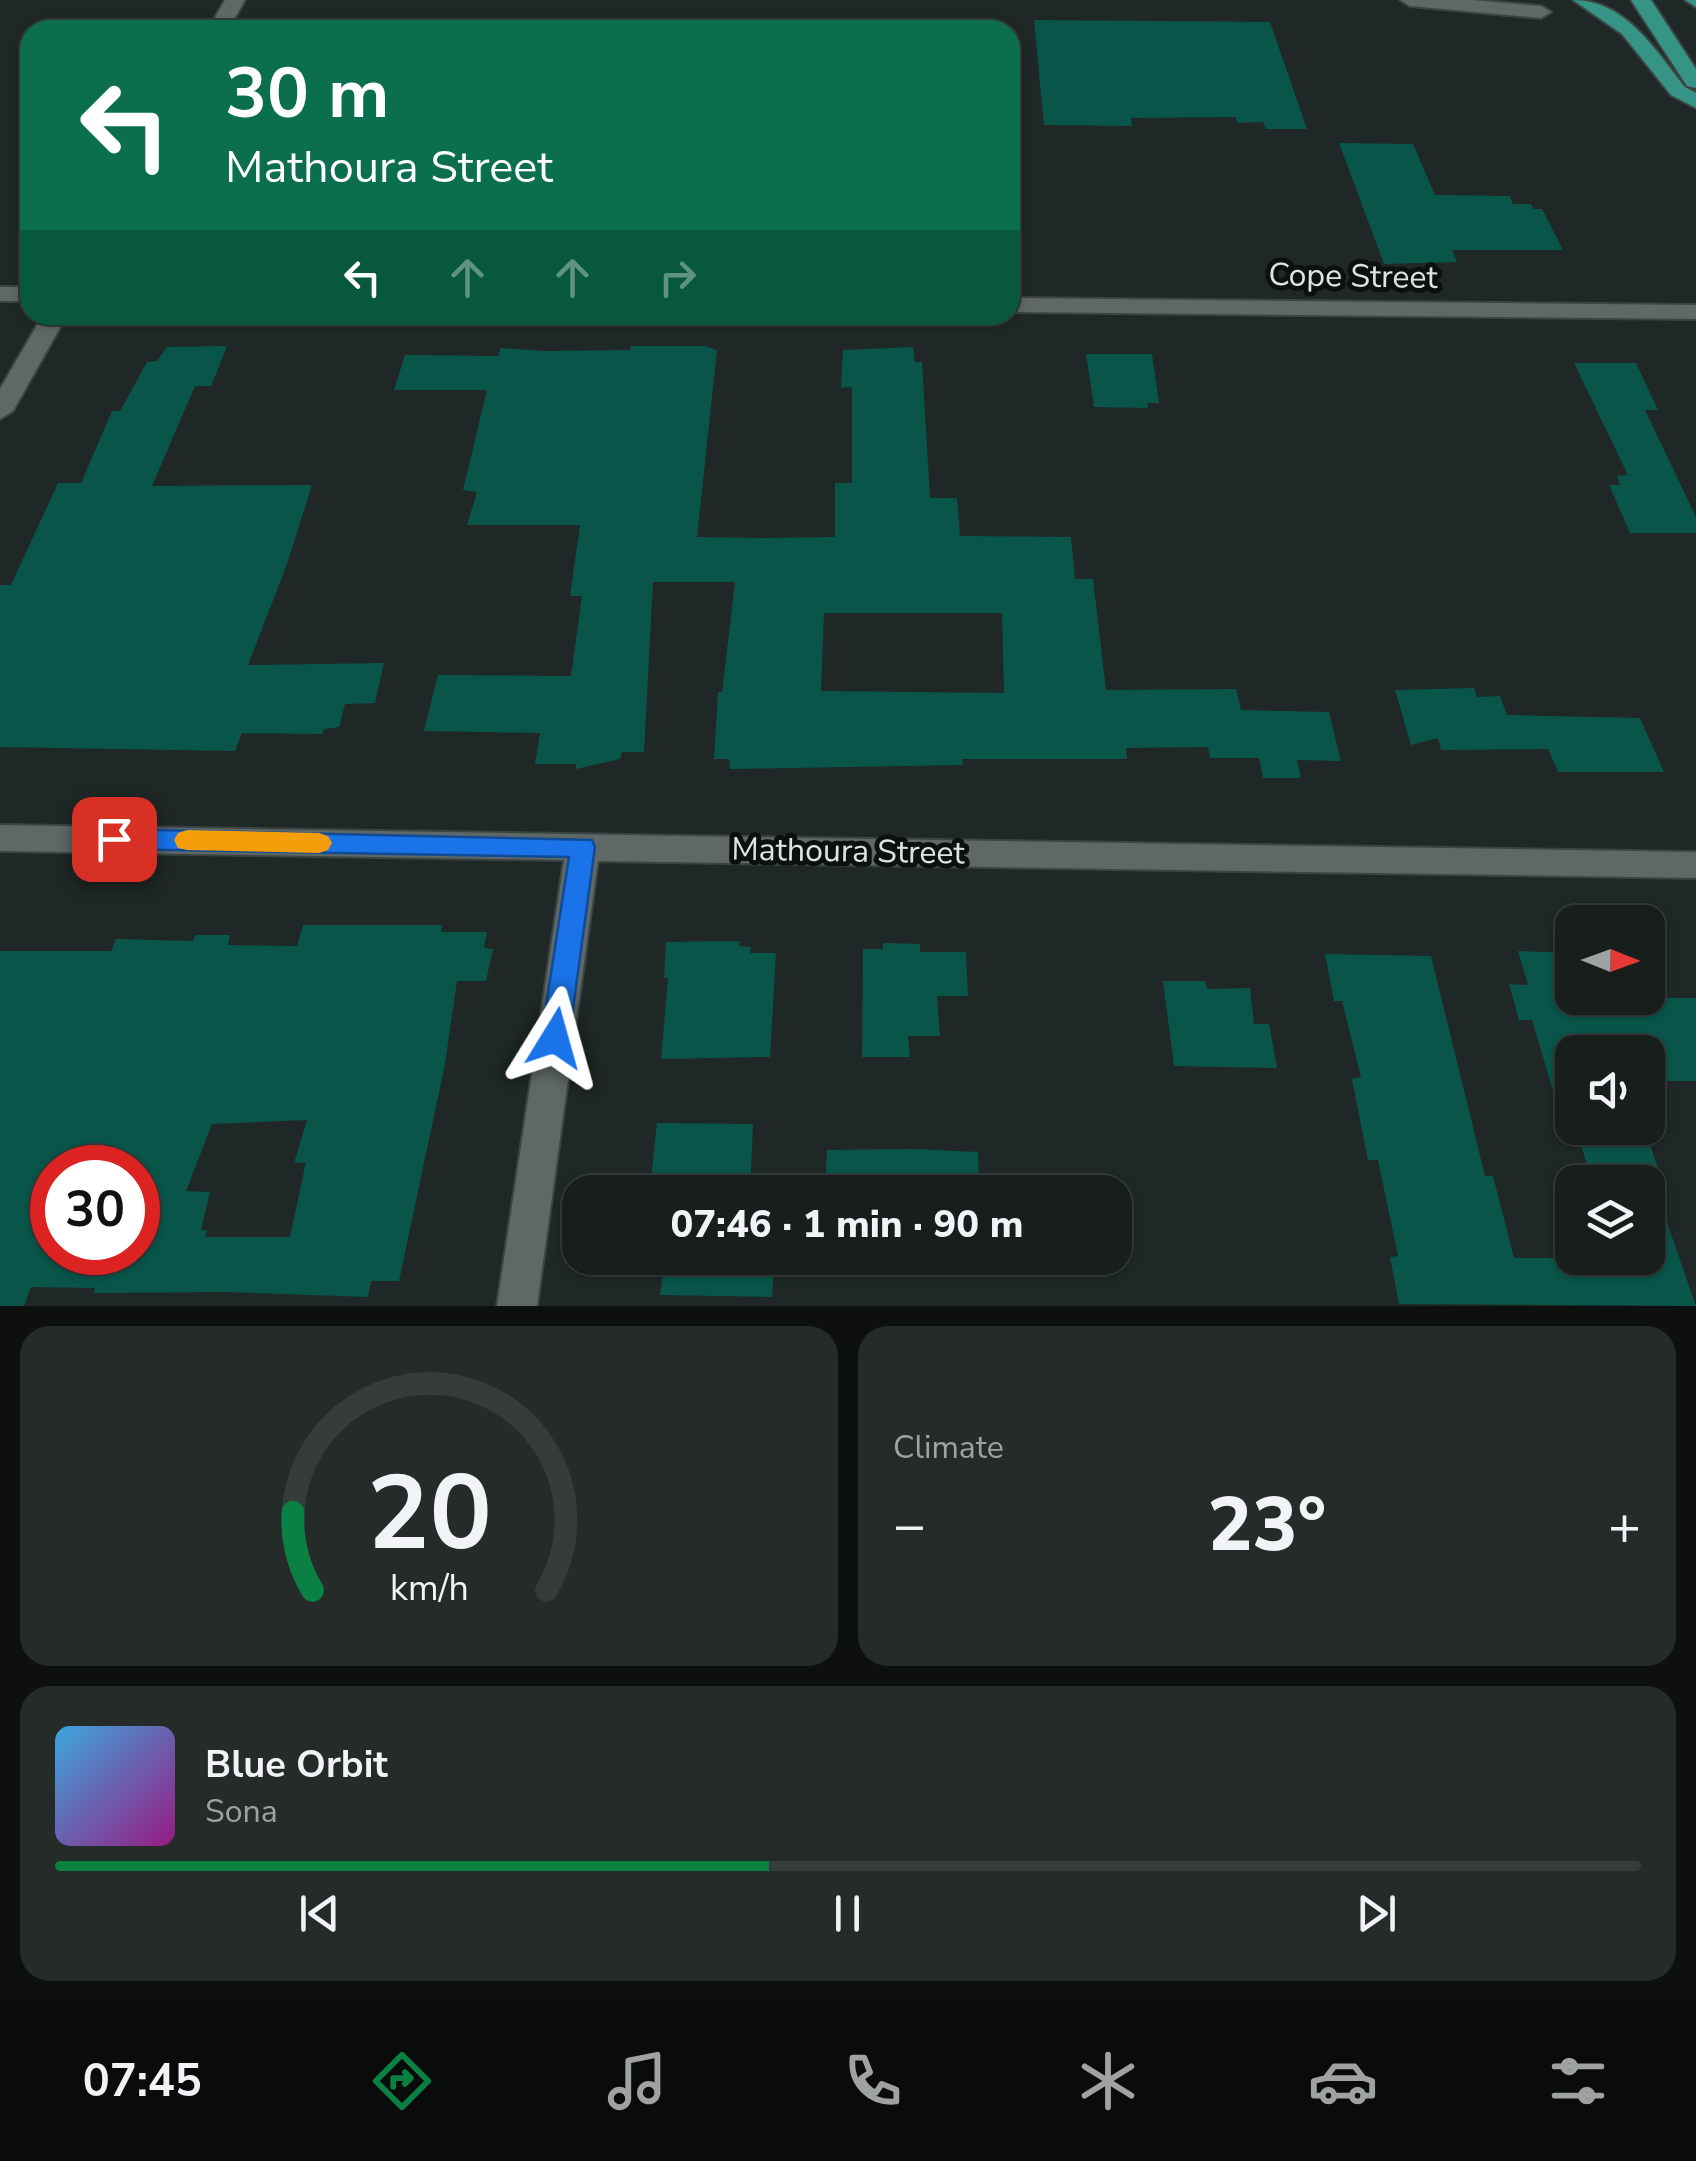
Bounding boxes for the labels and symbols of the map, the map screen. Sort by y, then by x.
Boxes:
street label: Cope Street [1268,253,1439,299]
pin [72,797,157,882]
street label: Mathoura Street [731,827,966,875]
north arrow [1555,905,1665,1015]
position arrow [503,986,607,1090]
speed limit sign: 30 [30,1145,160,1275]

